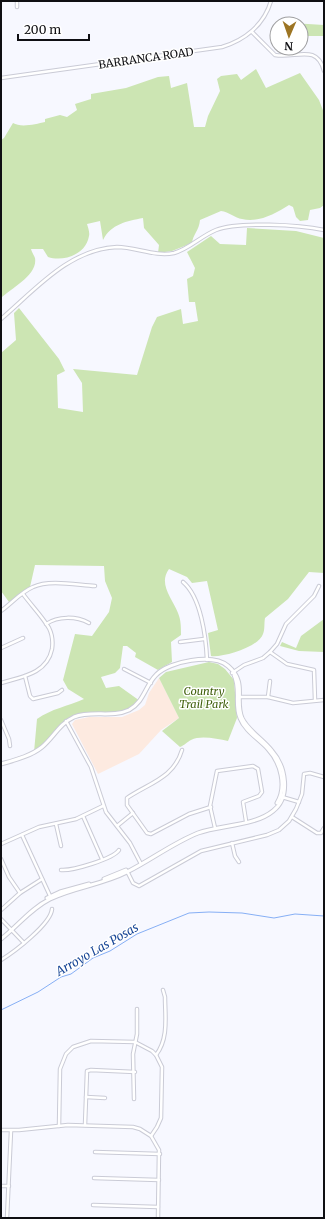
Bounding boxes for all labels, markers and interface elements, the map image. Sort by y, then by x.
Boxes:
scale bar [18,16,89,42]
north arrow [269,16,309,56]
text: 200 m [24,22,61,37]
text: N [284,39,293,53]
street label: BARRANCA ROAD [98,44,194,72]
park label: Country Trail Park [179,684,229,711]
water label: Arroyo Las Posas [52,919,141,979]

